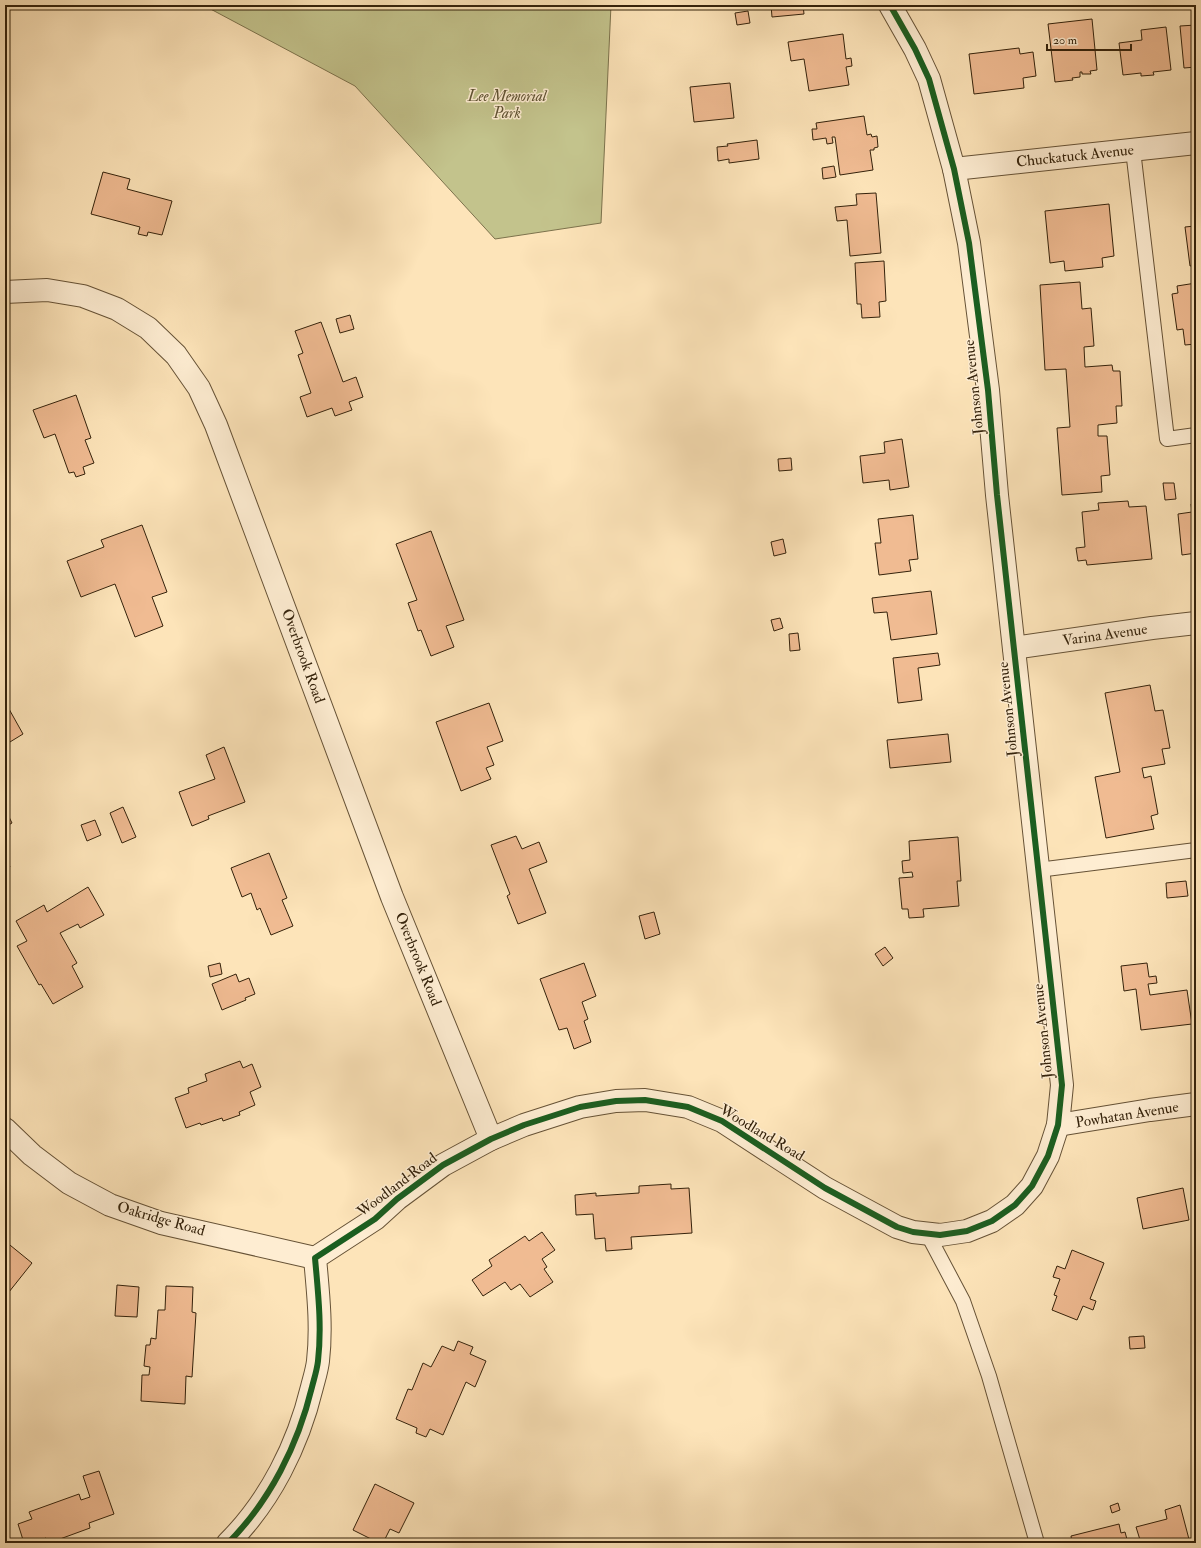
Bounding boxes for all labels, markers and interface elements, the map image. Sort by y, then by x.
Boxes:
scale bar [1047,26,1131,52]
text: 20 m [1053,33,1078,48]
park label: Lee Memorial Park [467,87,548,123]
street label: Chuckatuck Avenue [1015,140,1135,172]
street label: Johnson Avenue [960,339,990,436]
street label: Overbrook Road [277,606,329,706]
street label: Varina Avenue [1061,620,1149,650]
street label: Johnson Avenue [994,661,1024,758]
street label: Overbrook Road [391,909,446,1009]
street label: Johnson Avenue [1029,983,1059,1080]
street label: Powhatan Avenue [1074,1097,1180,1133]
street label: Woodland Road [715,1100,808,1166]
street label: Woodland Road [352,1148,441,1222]
street label: Oakridge Road [115,1197,208,1241]

